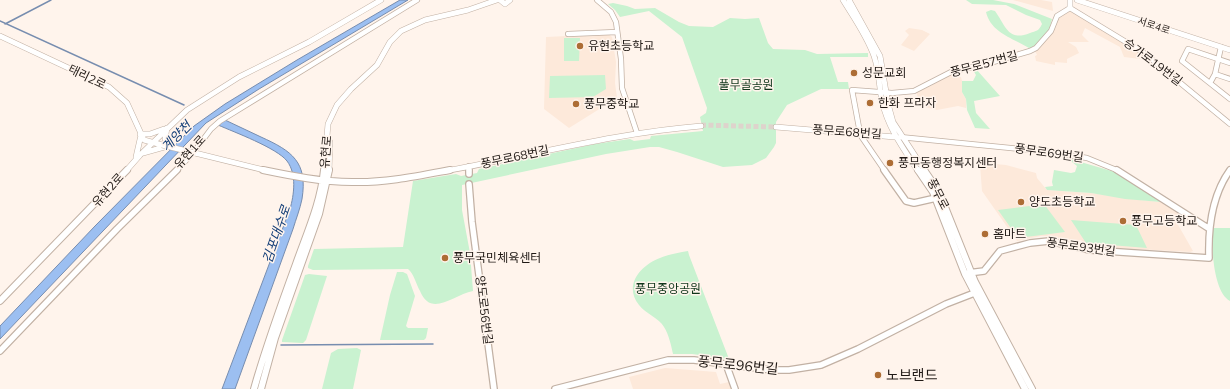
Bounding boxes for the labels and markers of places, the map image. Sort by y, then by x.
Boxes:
place label: 유현초등학교 [588,38,654,53]
marker: 유현초등학교 [575,41,585,51]
place label: 성문교회 [862,65,906,80]
marker: 성문교회 [849,68,859,78]
place label: 한화 프라자 [878,95,936,110]
place label: 풍무중학교 [584,96,639,111]
marker: 한화 프라자 [865,98,875,108]
marker: 풍무중학교 [571,99,581,109]
place label: 풍무동행정복지센터 [898,155,997,170]
marker: 풍무동행정복지센터 [885,158,895,168]
place label: 양도초등학교 [1029,194,1095,209]
marker: 양도초등학교 [1016,197,1026,207]
place label: 풍무고등학교 [1131,213,1197,228]
marker: 풍무고등학교 [1118,216,1128,226]
place label: 홈마트 [993,226,1026,241]
marker: 홈마트 [980,229,990,239]
place label: 풍무국민체육센터 [453,250,541,265]
marker: 풍무국민체육센터 [440,253,450,263]
place label: 노브랜드 [886,366,938,384]
marker: 노브랜드 [873,370,883,380]

